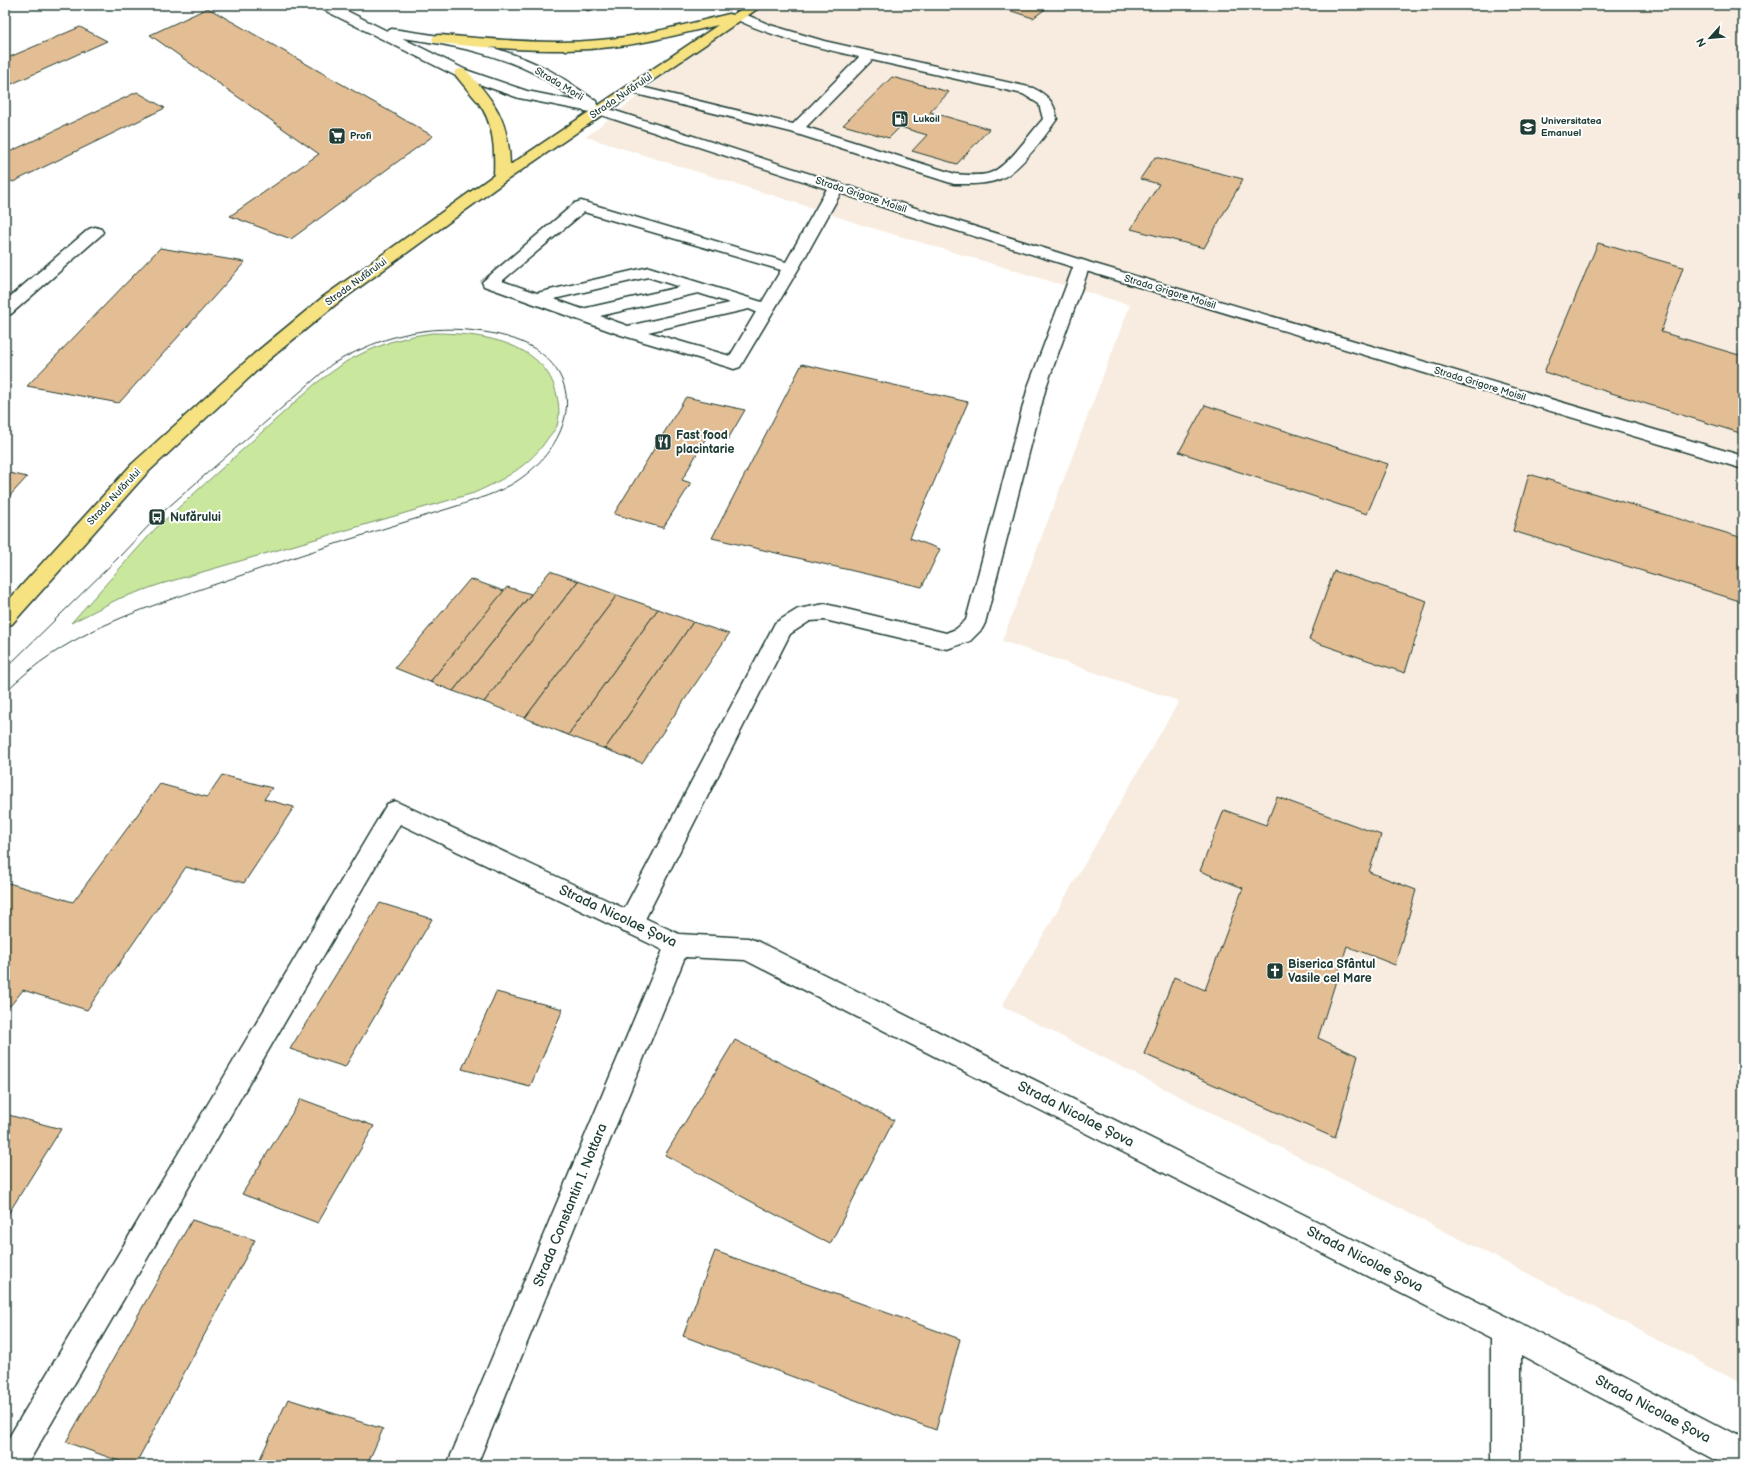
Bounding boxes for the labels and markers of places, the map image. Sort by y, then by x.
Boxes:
fuel station icon: Lukoil [890,109,910,129]
place label: Lukoil [913,113,940,125]
place label: Universitatea Emanuel [1541,115,1602,139]
school or university icon: Universitatea Emanuel [1518,117,1538,137]
supermarket icon: Profi [327,126,347,146]
place label: Profi [350,130,372,142]
place label: Fast food placintarie [676,428,734,457]
restaurant icon: Fast food placintarie [653,432,673,452]
bus stop icon: Nufărului [147,507,167,527]
place label: Nufărului [170,510,221,525]
place label: Biserica Sfântul Vasile cel Mare [1288,957,1375,986]
church icon: Biserica Sfântul Vasile cel Mare [1265,961,1285,981]

